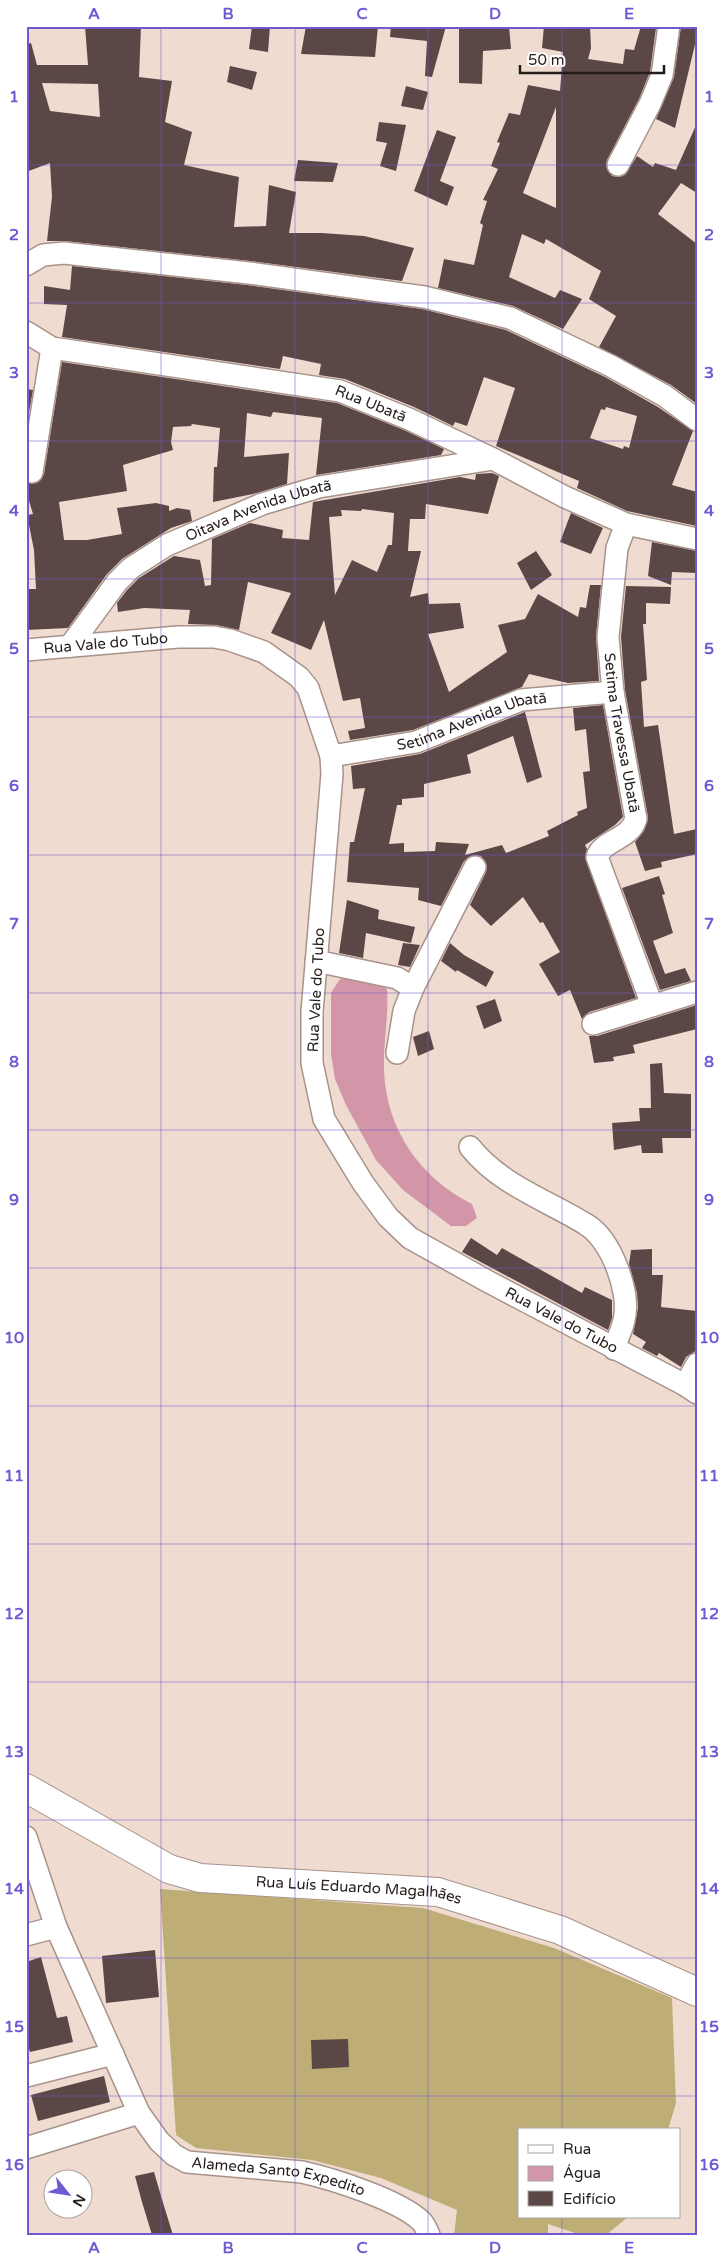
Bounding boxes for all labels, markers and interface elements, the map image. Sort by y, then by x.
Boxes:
text: A [88,4,100,24]
text: B [222,4,234,24]
text: C [356,4,368,24]
text: D [489,4,501,24]
text: E [624,4,634,24]
scale bar [520,42,664,74]
text: 50 m [528,51,565,69]
text: 1 [9,87,19,107]
text: 1 [704,87,714,107]
text: 2 [9,225,19,245]
text: 2 [704,225,714,245]
text: 3 [9,363,19,383]
text: 3 [704,363,714,383]
street label: Rua Ubatã [333,381,409,426]
street label: Oitava Avenida Ubatã [182,476,333,545]
text: 4 [9,501,19,521]
text: 4 [704,501,714,521]
street label: Rua Vale do Tubo [43,629,169,657]
text: 5 [9,639,19,659]
text: 5 [704,639,714,659]
street label: Setima Travessa Ubatã [600,652,644,814]
street label: Setima Avenida Ubatã [396,689,548,754]
text: 6 [9,776,19,796]
text: 6 [704,776,714,796]
text: 7 [9,914,19,934]
text: 7 [704,914,714,934]
street label: Rua Vale do Tubo [304,927,328,1053]
text: 8 [9,1052,19,1072]
text: 8 [704,1052,714,1072]
text: 9 [9,1190,19,1210]
text: 9 [704,1190,714,1210]
street label: Rua Vale do Tubo [502,1283,621,1357]
text: 10 [4,1328,24,1348]
text: 10 [699,1328,719,1348]
text: 11 [4,1466,24,1486]
text: 11 [699,1466,719,1486]
text: 12 [4,1604,24,1624]
text: 12 [699,1604,719,1624]
text: 13 [4,1742,24,1762]
text: 13 [699,1742,719,1762]
street label: Rua Luís Eduardo Magalhães [255,1872,464,1908]
text: 14 [4,1879,24,1899]
text: 14 [699,1879,719,1899]
text: 15 [4,2017,24,2037]
text: 15 [699,2017,719,2037]
legend [518,2128,680,2218]
text: Rua [563,2140,591,2158]
street label: Alameda Santo Expedito [191,2153,368,2200]
text: 16 [4,2155,24,2175]
text: 16 [699,2155,719,2175]
text: Água [563,2164,601,2182]
north arrow [42,2168,92,2218]
text: Edifício [563,2190,616,2208]
text: N [69,2191,89,2209]
text: A [88,2238,100,2258]
text: B [222,2238,234,2258]
text: C [356,2238,368,2258]
text: D [489,2238,501,2258]
text: E [624,2238,634,2258]

